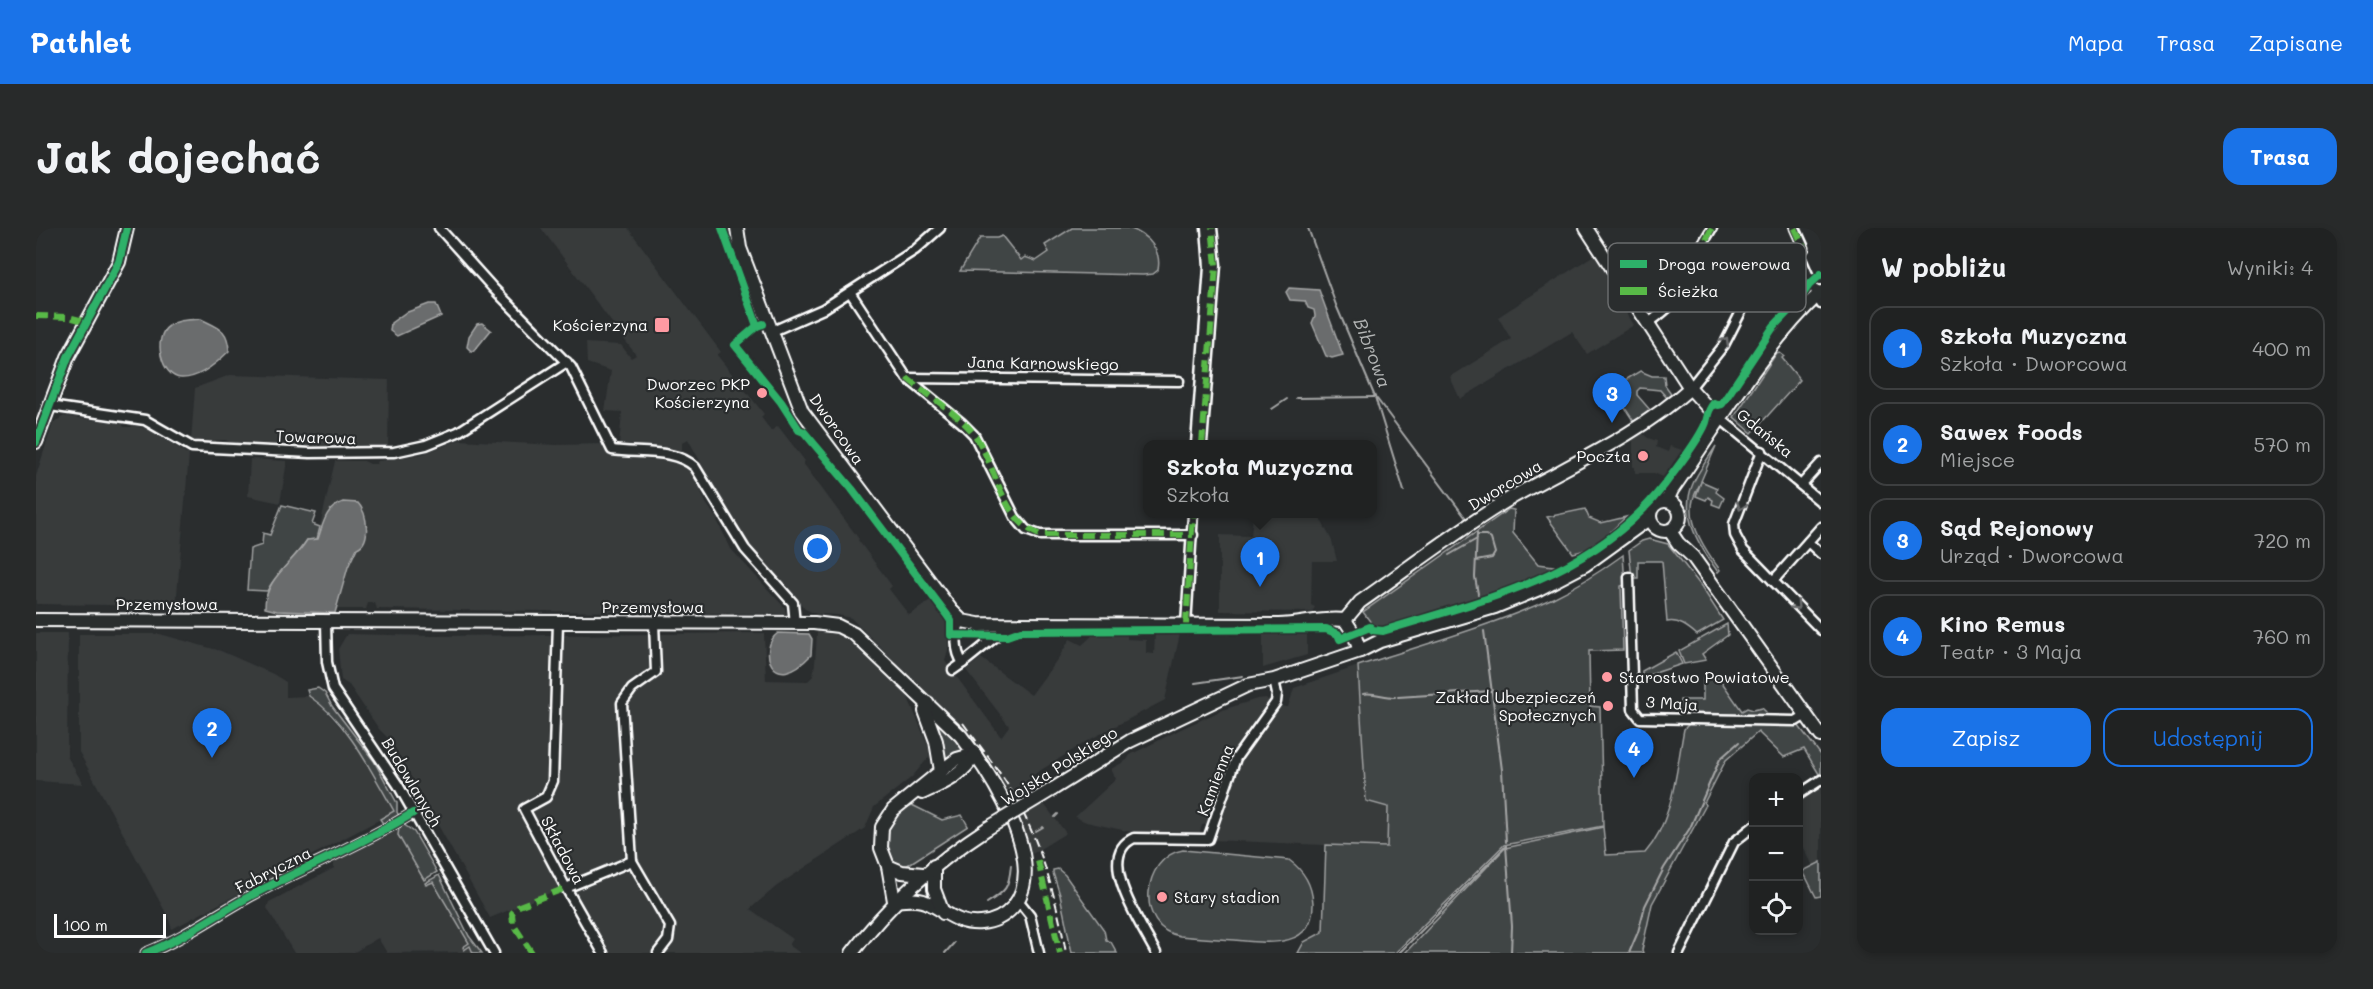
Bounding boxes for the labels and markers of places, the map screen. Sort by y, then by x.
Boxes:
place label: Kościerzyna [553,314,648,335]
marker: Kościerzyna [653,316,671,334]
place label: Dworzec PKP Kościerzyna [646,373,750,412]
pin: 3 [1592,374,1632,423]
marker: Dworzec PKP Kościerzyna [755,386,769,400]
place label: Poczta [1576,445,1631,466]
marker: Poczta [1636,449,1650,463]
pin: 1 [1240,538,1280,587]
place label: Starostwo Powiatowe [1619,666,1790,687]
marker: Starostwo Powiatowe [1600,670,1614,684]
place label: Zakład Ubezpieczeń Społecznych [1435,686,1596,725]
marker: Zakład Ubezpieczeń Społecznych [1601,699,1615,713]
pin: 2 [192,708,231,758]
pin: 4 [1614,728,1654,778]
place label: Stary stadion [1174,886,1280,907]
marker: Stary stadion [1155,890,1169,904]

